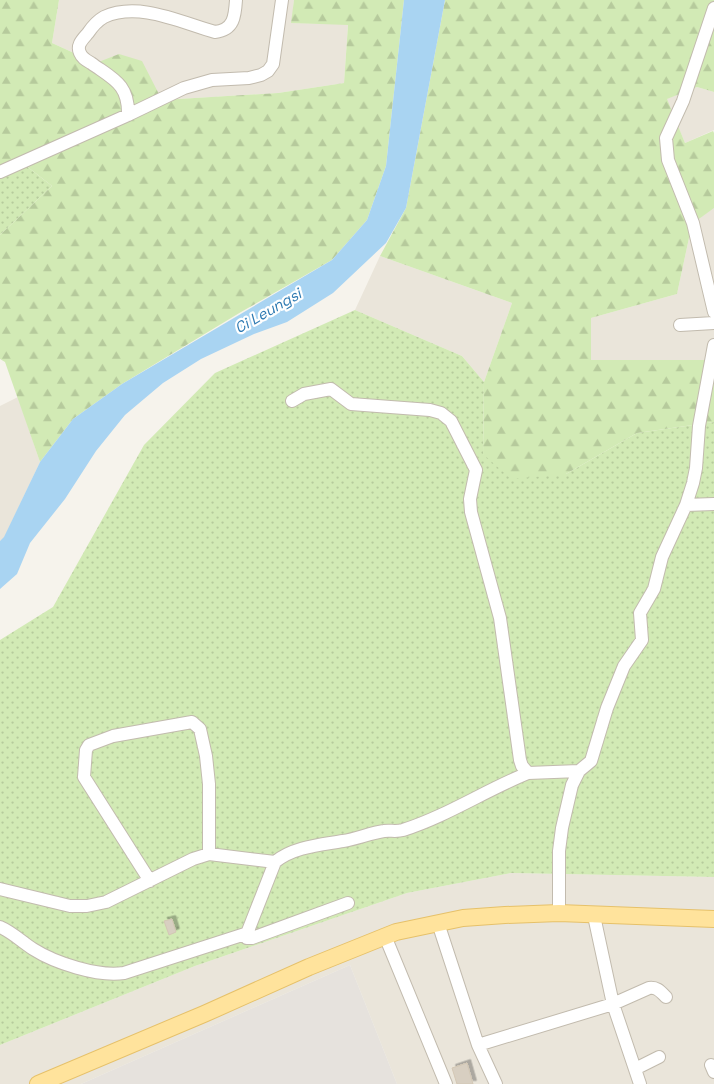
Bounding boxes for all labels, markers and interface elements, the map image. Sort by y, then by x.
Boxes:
water label: Ci Leungsi [231,283,306,337]

